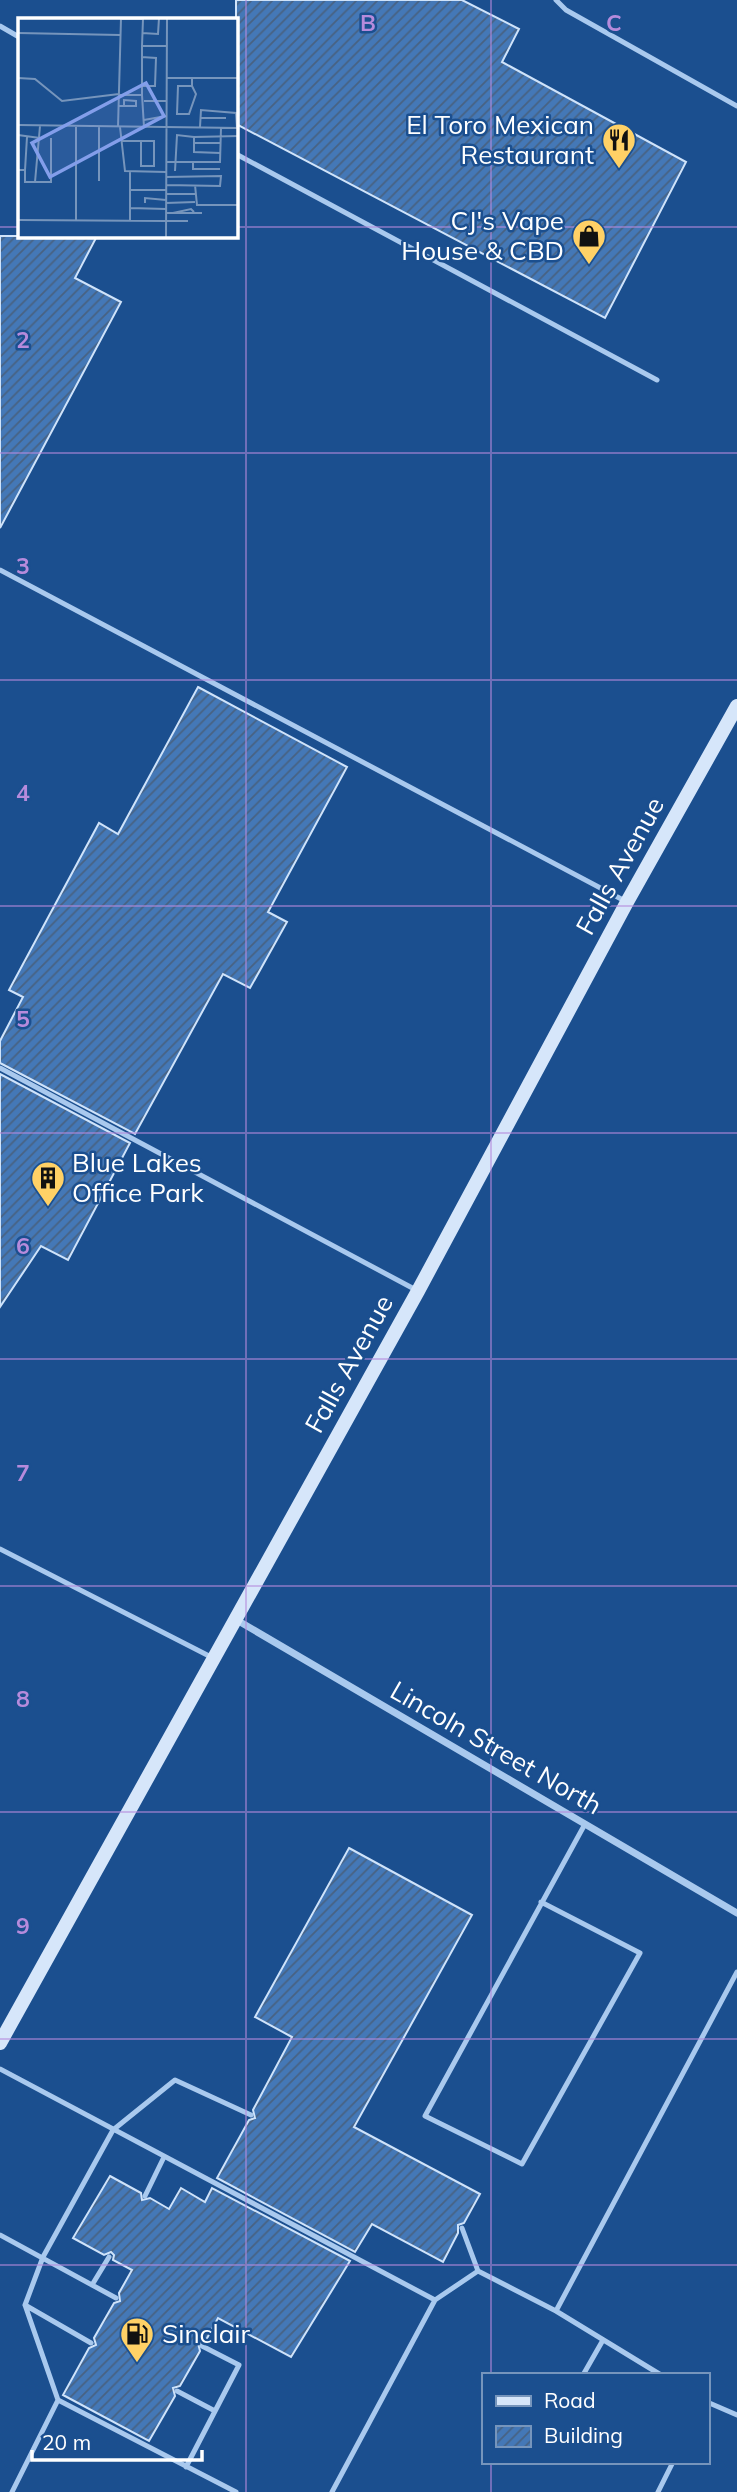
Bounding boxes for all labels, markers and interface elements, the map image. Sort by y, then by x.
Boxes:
text: B [360,8,376,37]
text: C [606,8,622,37]
inset map [18,18,238,238]
place label: El Toro Mexican Restaurant [406,108,594,171]
restaurant icon: El Toro Mexican Restaurant [600,121,638,170]
place label: CJ's Vape House & CBD [401,204,564,267]
shop icon: CJ's Vape House & CBD [570,217,608,266]
text: 2 [16,325,30,354]
text: 3 [16,551,30,580]
text: 4 [16,778,30,807]
street label: Falls Avenue [568,791,671,940]
text: 5 [16,1004,30,1033]
place label: Blue Lakes Office Park [72,1146,204,1209]
building icon: Blue Lakes Office Park [29,1159,67,1208]
text: 6 [16,1231,30,1260]
street label: Falls Avenue [297,1289,400,1438]
text: 7 [16,1458,30,1487]
street label: Lincoln Street North [385,1674,608,1822]
text: 8 [16,1684,30,1713]
text: 9 [16,1911,30,1940]
fuel station icon: Sinclair [118,2315,156,2364]
place label: Sinclair [162,2317,250,2350]
legend [482,2373,709,2464]
text: Road [544,2387,595,2413]
scale bar [32,2418,201,2462]
text: Building [544,2422,623,2448]
text: 20 m [42,2429,91,2455]

